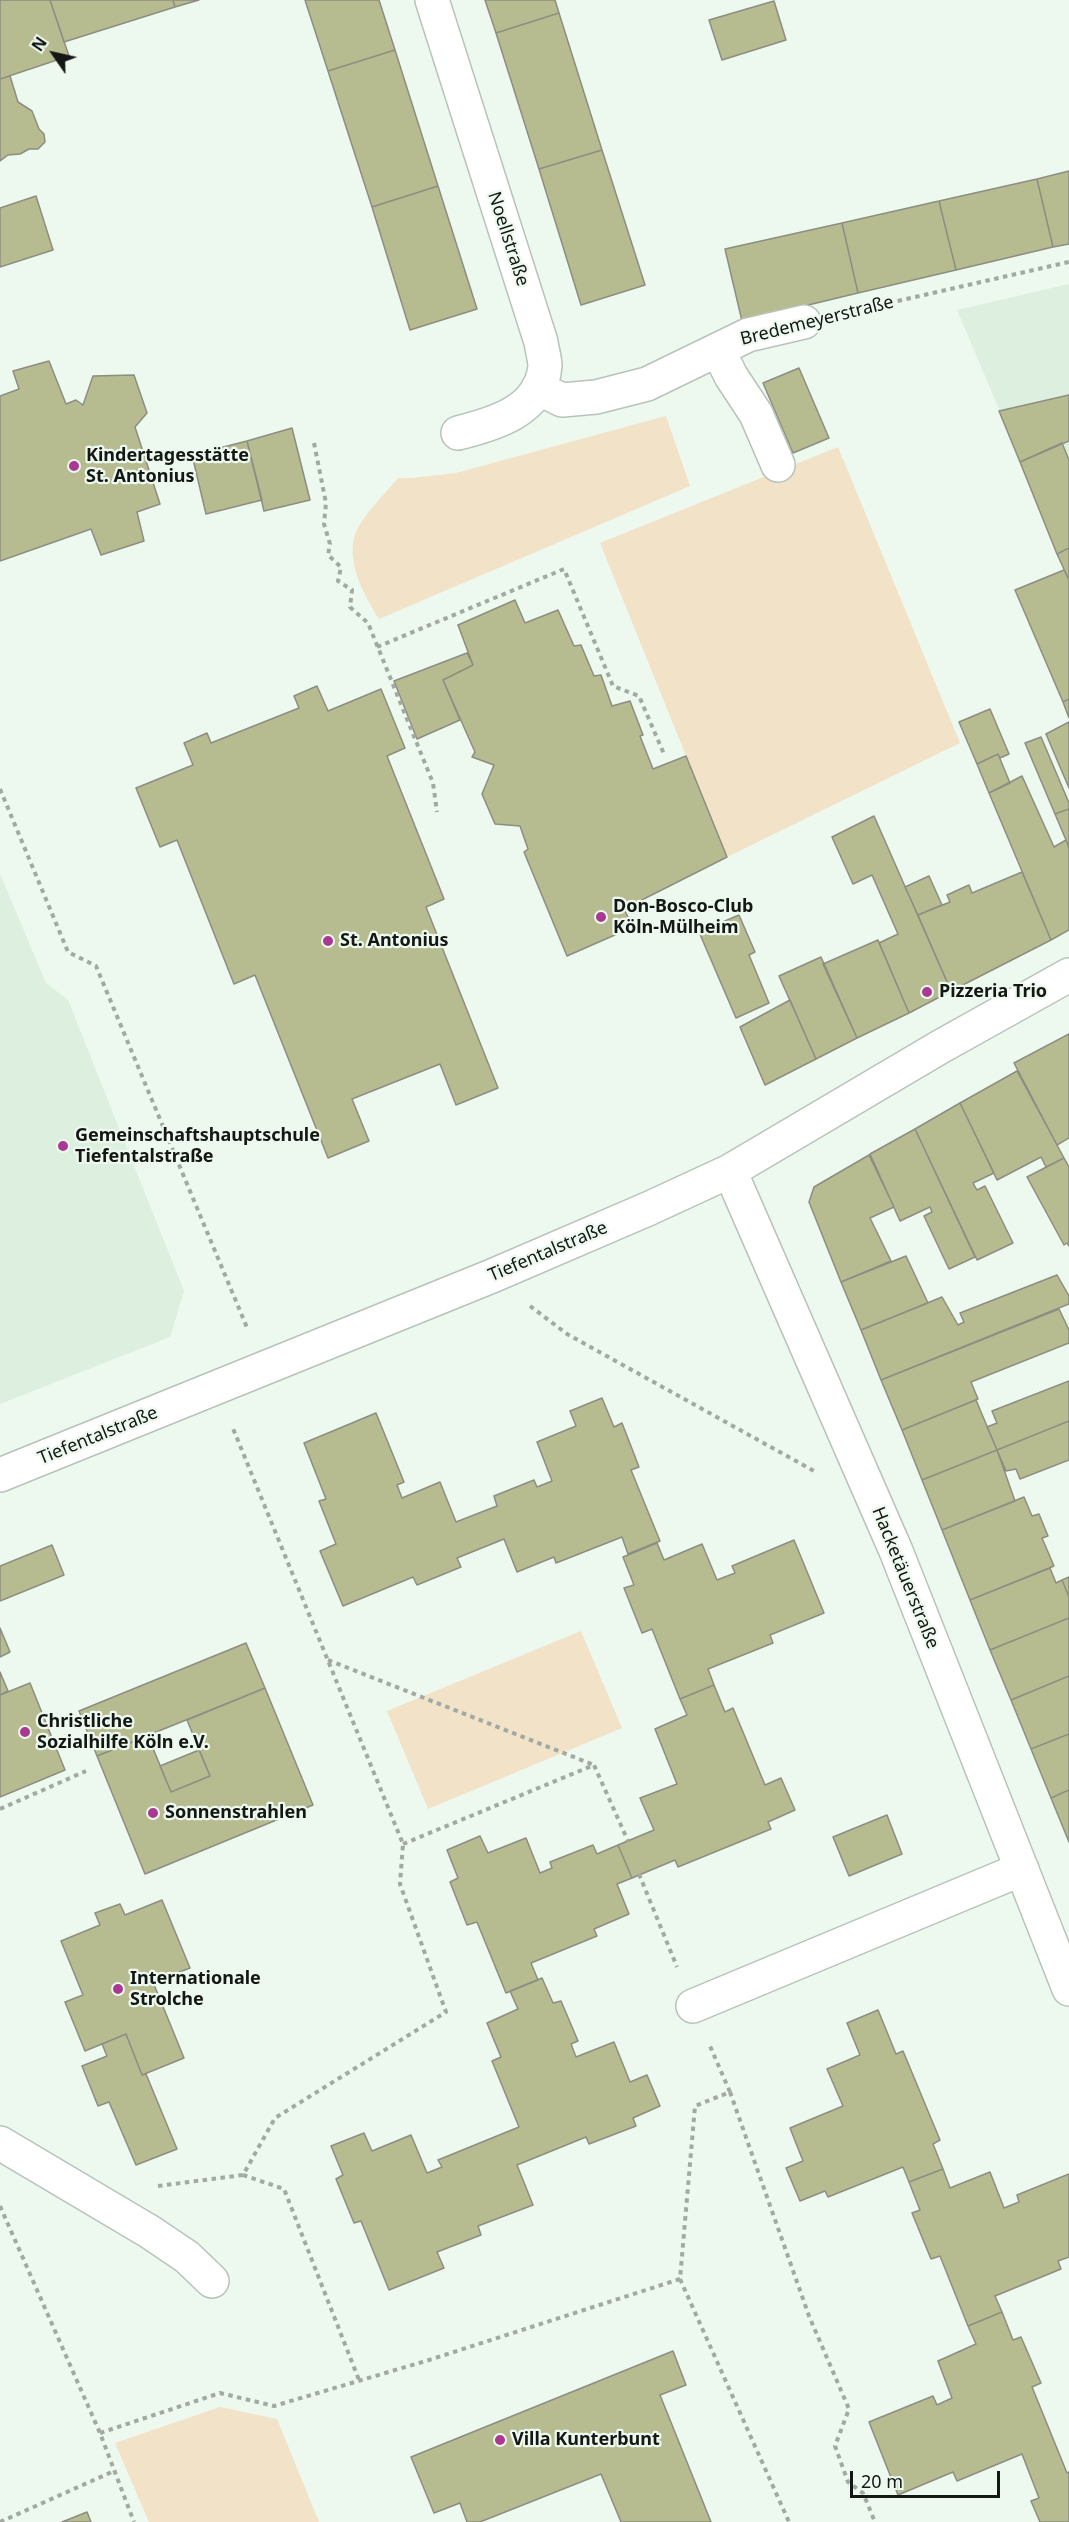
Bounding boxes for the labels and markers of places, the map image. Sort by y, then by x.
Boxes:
place label: Kindertagesstätte St. Antonius [86,445,249,488]
marker: Kindertagesstätte St. Antonius [67,459,81,473]
place label: Don-Bosco-Club Köln-Mülheim [613,896,753,938]
marker: Don-Bosco-Club Köln-Mülheim [594,910,608,924]
place label: St. Antonius [340,930,449,952]
marker: St. Antonius [321,934,335,948]
place label: Pizzeria Trio [939,981,1047,1003]
marker: Pizzeria Trio [920,985,934,999]
place label: Gemeinschaftshauptschule Tiefentalstraße [75,1125,320,1168]
marker: Gemeinschaftshauptschule Tiefentalstraße [56,1139,70,1153]
place label: Christliche Sozialhilfe Köln e.V. [37,1711,209,1754]
marker: Christliche Sozialhilfe Köln e.V. [18,1725,32,1739]
place label: Sonnenstrahlen [165,1802,307,1824]
marker: Sonnenstrahlen [146,1806,160,1820]
place label: Internationale Strolche [130,1968,261,2010]
marker: Internationale Strolche [111,1982,125,1996]
place label: Villa Kunterbunt [512,2429,660,2451]
marker: Villa Kunterbunt [493,2433,507,2447]

